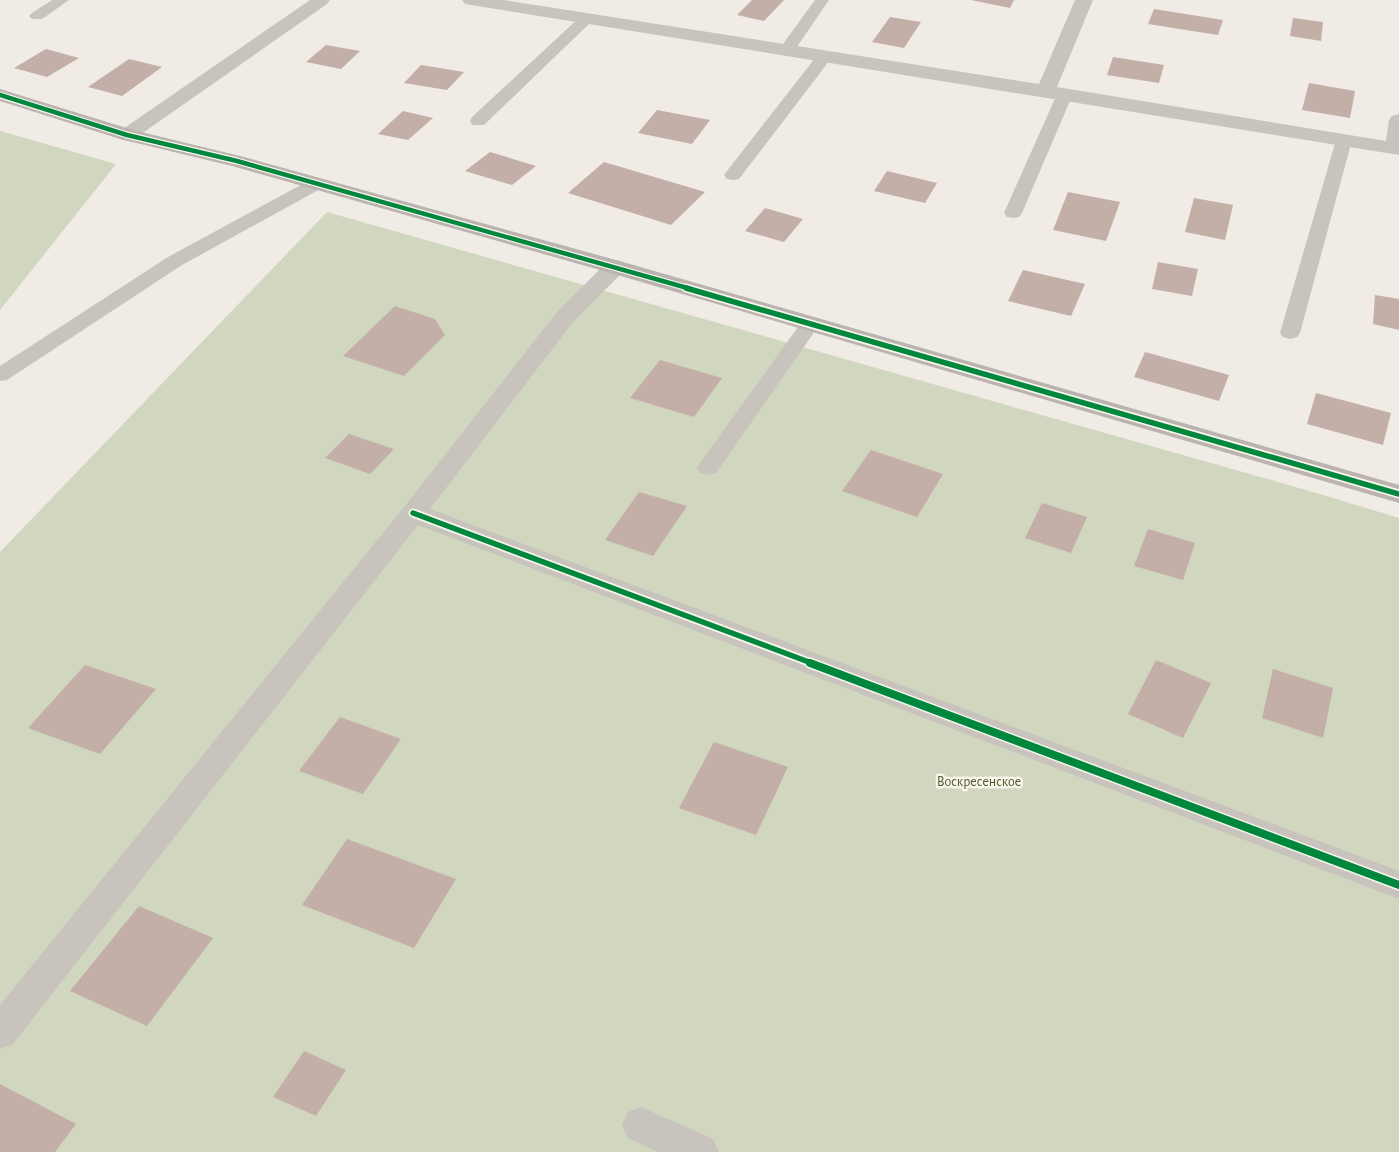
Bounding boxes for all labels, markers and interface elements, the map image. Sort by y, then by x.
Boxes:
park label: Воскресенское [937,775,1021,789]

